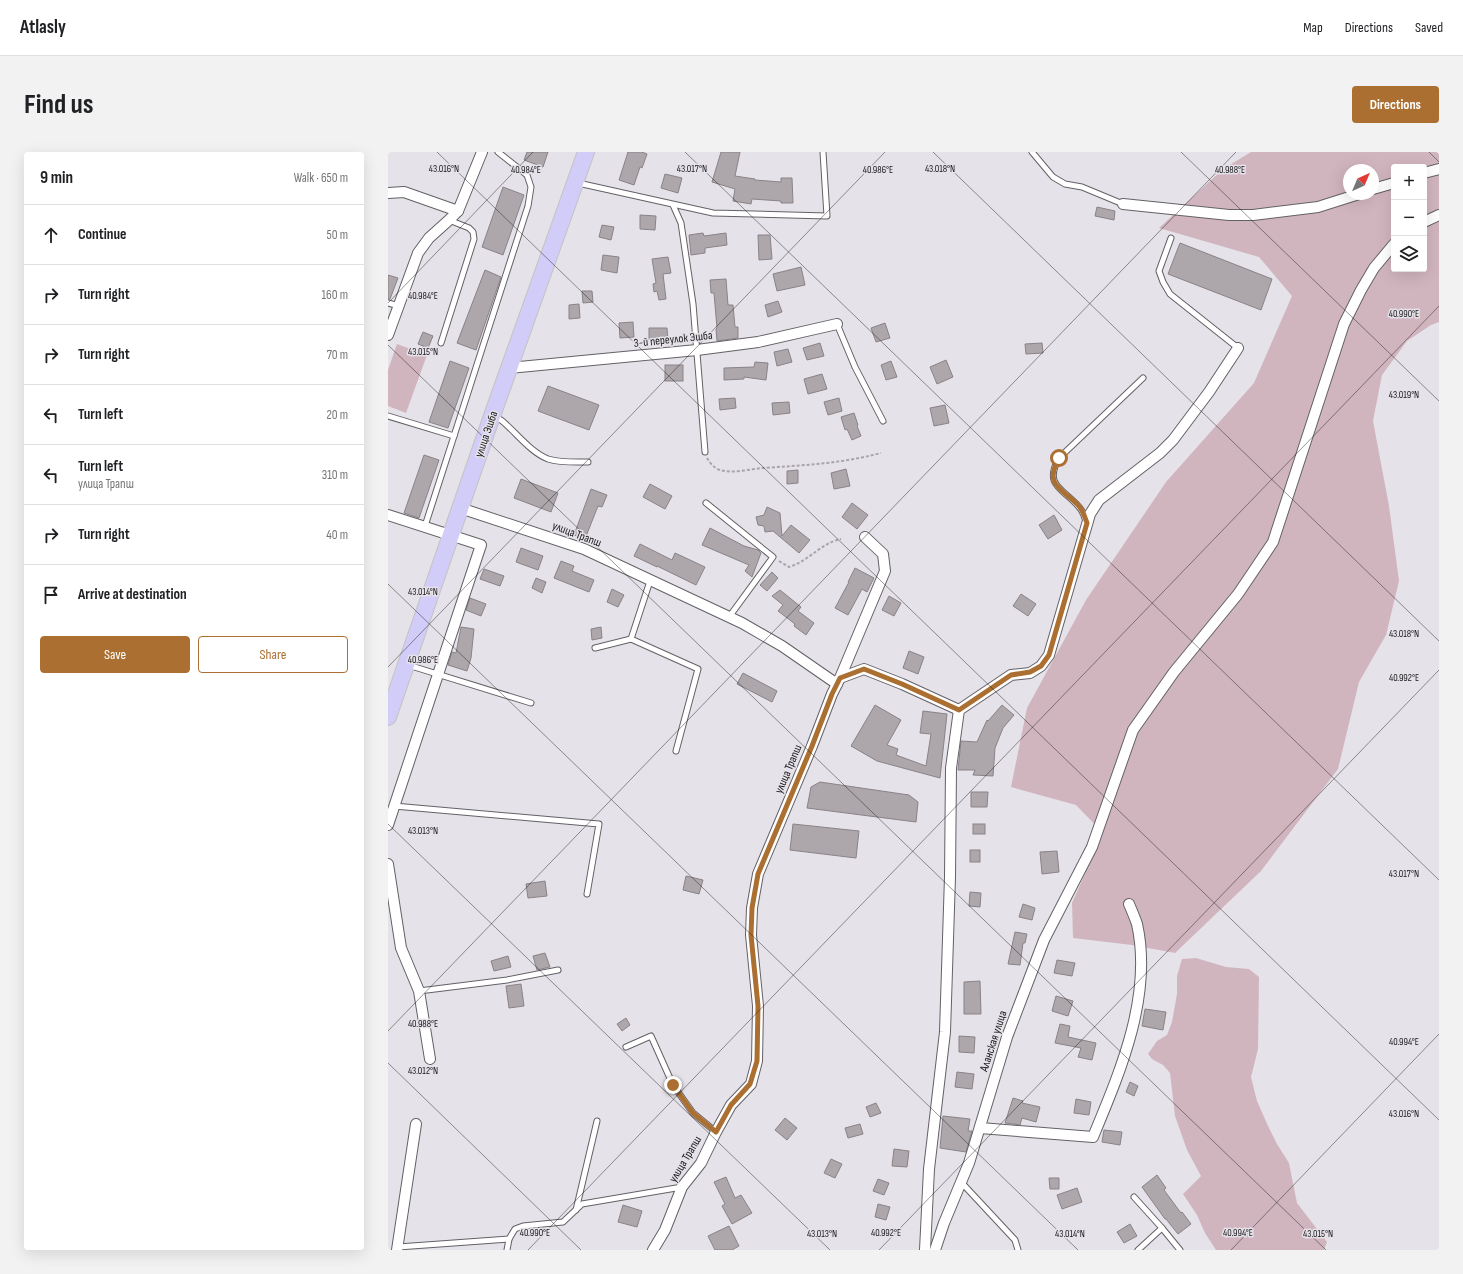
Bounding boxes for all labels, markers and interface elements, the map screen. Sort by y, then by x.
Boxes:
text: Atlasly [20,16,66,39]
text: Map [1303,19,1323,36]
text: Directions [1345,19,1393,36]
text: Saved [1415,19,1443,36]
button: Directions [1352,86,1439,123]
text: Find us [24,88,93,121]
text: 43.016°N [429,163,459,175]
text: 43.017°N [677,163,707,175]
text: 43.018°N [925,163,955,175]
text: 40.984°E [511,164,541,176]
text: 40.986°E [863,164,893,176]
text: 40.988°E [1215,164,1245,176]
north arrow [1343,164,1379,200]
map controls [1391,164,1427,272]
button: + [1391,164,1427,200]
text: 9 min [40,168,73,188]
text: Walk · 650 m [294,170,348,186]
button: − [1391,200,1427,236]
icon: ahead [40,224,62,246]
text: Continue [78,225,127,244]
text: 50 m [327,227,348,243]
button: layers [1391,236,1427,272]
icon: right [40,284,62,306]
text: Turn right [78,285,130,304]
text: 160 m [322,287,348,303]
text: 40.984°E [408,290,438,302]
text: 40.990°E [1389,308,1419,320]
street label: 3-й переулок Эшба [633,328,714,351]
icon: right [40,344,62,366]
text: Turn right [78,345,130,364]
text: 43.015°N [408,346,438,358]
text: 70 m [327,347,348,363]
text: 43.019°N [1389,389,1419,401]
icon: left [40,404,62,426]
text: Turn left [78,405,123,424]
text: 20 m [326,407,348,423]
street label: улица Эшба [472,409,502,459]
route start [1050,449,1068,467]
text: Turn left [78,457,123,476]
icon: left [40,464,62,486]
text: 310 m [322,467,348,483]
text: улица Трапш [78,476,134,492]
street label: улица Трапш [550,518,604,551]
icon: right [40,524,62,546]
text: Turn right [78,525,130,544]
text: 40 m [326,527,348,543]
icon: arrive [40,584,62,606]
text: Arrive at destination [78,585,187,604]
text: 43.014°N [408,586,438,598]
text: 43.018°N [1389,628,1419,640]
button: Save [40,636,190,673]
button: Share [198,636,348,673]
text: 40.986°E [408,654,438,666]
text: 40.992°E [1389,672,1419,684]
street label: улица Трапш [771,743,805,796]
text: 43.013°N [408,825,438,837]
text: 43.017°N [1389,868,1419,880]
street label: Аланская улица [976,1008,1010,1074]
text: 40.988°E [408,1018,438,1030]
text: 40.994°E [1389,1036,1419,1048]
text: 43.012°N [408,1065,438,1077]
route end [664,1076,682,1094]
text: 43.016°N [1389,1108,1419,1120]
street label: улица Трапш [666,1133,705,1185]
text: 40.990°E [520,1227,550,1239]
text: 40.992°E [871,1227,901,1239]
text: 40.994°E [1223,1227,1253,1239]
text: 43.013°N [807,1228,837,1240]
text: 43.014°N [1055,1228,1085,1240]
text: 43.015°N [1303,1228,1333,1240]

